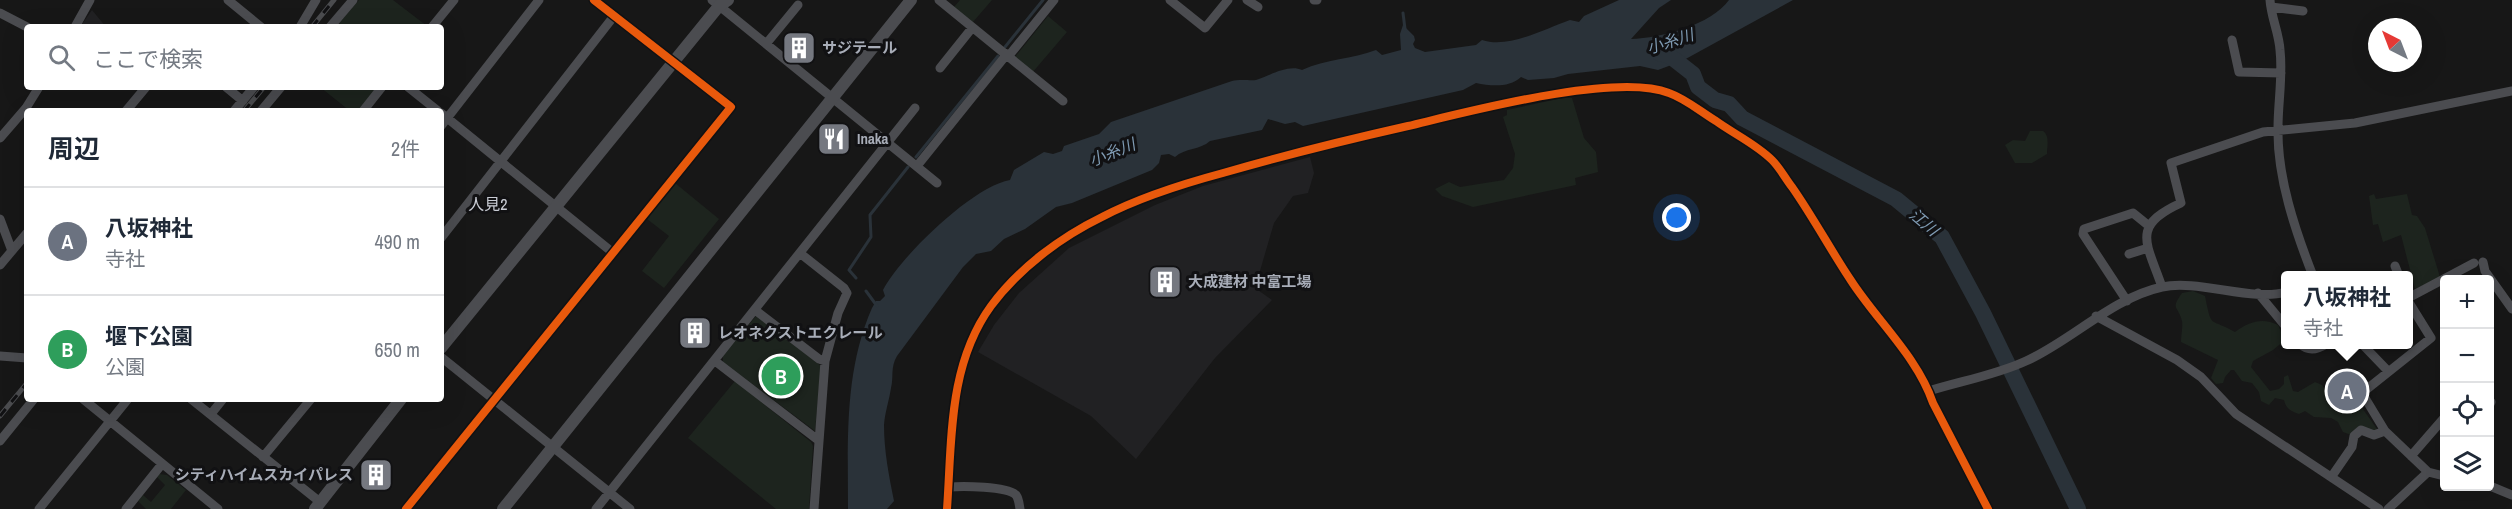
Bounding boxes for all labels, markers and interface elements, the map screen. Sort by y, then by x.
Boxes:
north arrow [2368,18,2422,72]
water label: 小糸川 [1644,23,1698,59]
search box [24,24,444,90]
building icon: サジテール [781,30,817,66]
place label: サジテール [822,37,897,58]
icon: search [45,41,78,74]
text: ここで検索 [93,44,203,74]
restaurant icon: Inaka [816,121,852,157]
place label: Inaka [857,128,889,149]
text: 周辺 [48,131,100,166]
water label: 小糸川 [1086,132,1140,171]
text: 2件 [391,135,420,162]
district label: 人見2 [468,193,508,215]
your location [1662,203,1691,232]
water label: 江川 [1905,203,1945,242]
text: 八坂神社 [105,213,193,243]
text: A [62,228,73,255]
text: 490 m [374,228,420,255]
text: 寺社 [105,245,145,272]
building icon: 大成建材 中富工場 [1147,264,1183,300]
place label: 大成建材 中富工場 [1188,271,1311,292]
popup [2281,271,2413,349]
map controls [2440,275,2494,491]
button: + [2440,275,2494,329]
text: 八坂神社 [2303,282,2391,312]
text: 寺社 [2303,314,2343,341]
building icon: レオネクストエクレール [677,315,713,351]
text: 堰下公園 [105,321,193,351]
place label: レオネクストエクレール [718,322,883,343]
button: − [2440,329,2494,383]
text: B [62,336,73,363]
text: 650 m [374,336,420,363]
text: 公園 [105,353,145,380]
pin: B [762,354,800,398]
pin: A [2328,368,2366,414]
button: locate [2440,383,2494,437]
button: layers [2440,437,2494,491]
building icon: シティハイムスカイパレス [358,457,394,493]
place label: シティハイムスカイパレス [175,464,353,485]

